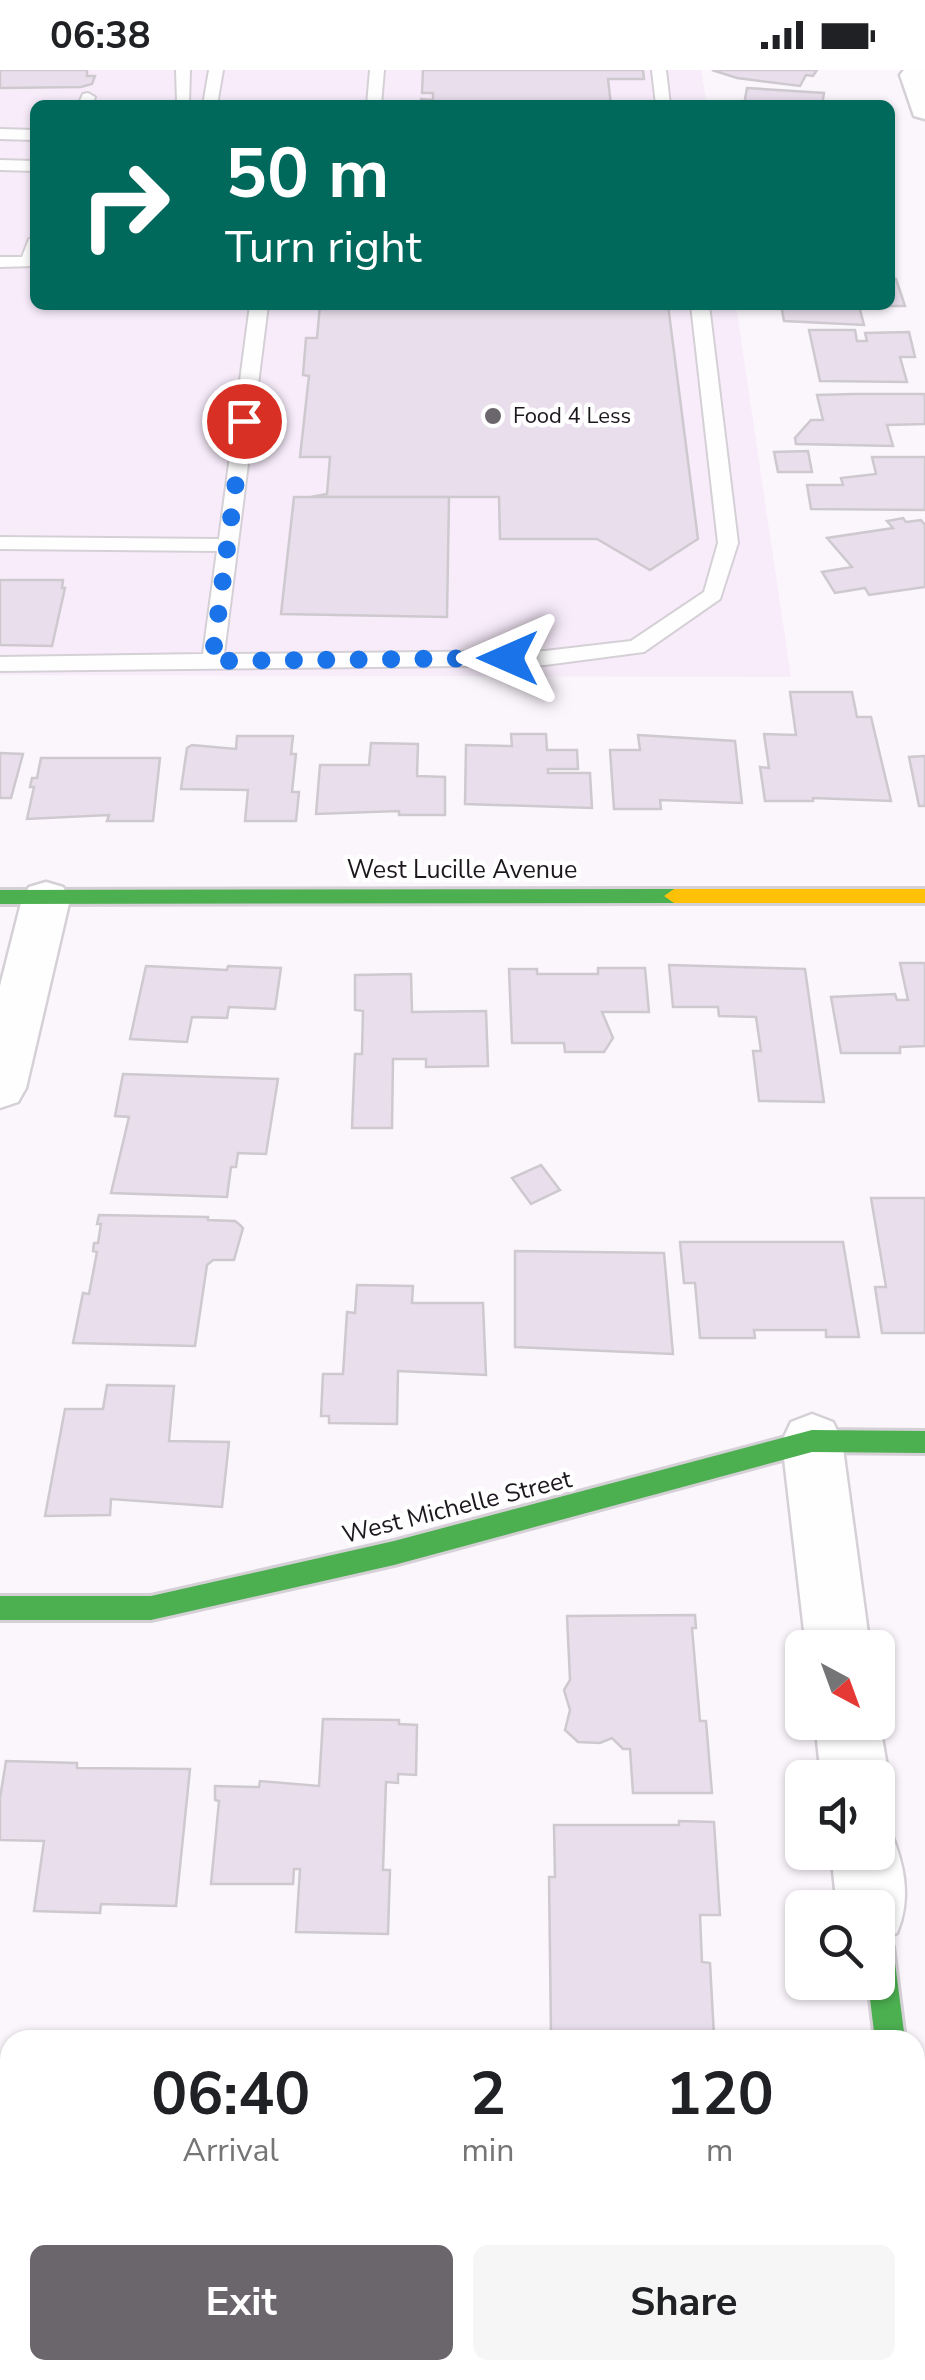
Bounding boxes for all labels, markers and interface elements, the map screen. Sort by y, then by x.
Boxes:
text: 06:38 [50,10,151,61]
text: 50 m [225,126,389,222]
icon: right [60,140,190,270]
text: Turn right [225,217,422,278]
pin [202,379,287,464]
icon: arrive [217,394,272,449]
place label: Food 4 Less [513,401,631,431]
marker: Food 4 Less [482,405,504,427]
position arrow [456,606,560,710]
street label: West Lucille Avenue [347,853,577,887]
street label: West Michelle Street [339,1462,576,1552]
north arrow [785,1630,895,1740]
map controls [785,1630,895,2000]
button: sound [785,1760,895,1870]
button: search [785,1890,895,2000]
text: 06:40 [151,2053,310,2135]
text: 2 [470,2053,506,2135]
text: 120 [666,2053,774,2135]
text: Arrival [183,2129,279,2172]
text: min [461,2129,514,2172]
text: m [706,2129,733,2172]
button: Exit [30,2245,453,2360]
button: Share [473,2245,895,2360]

